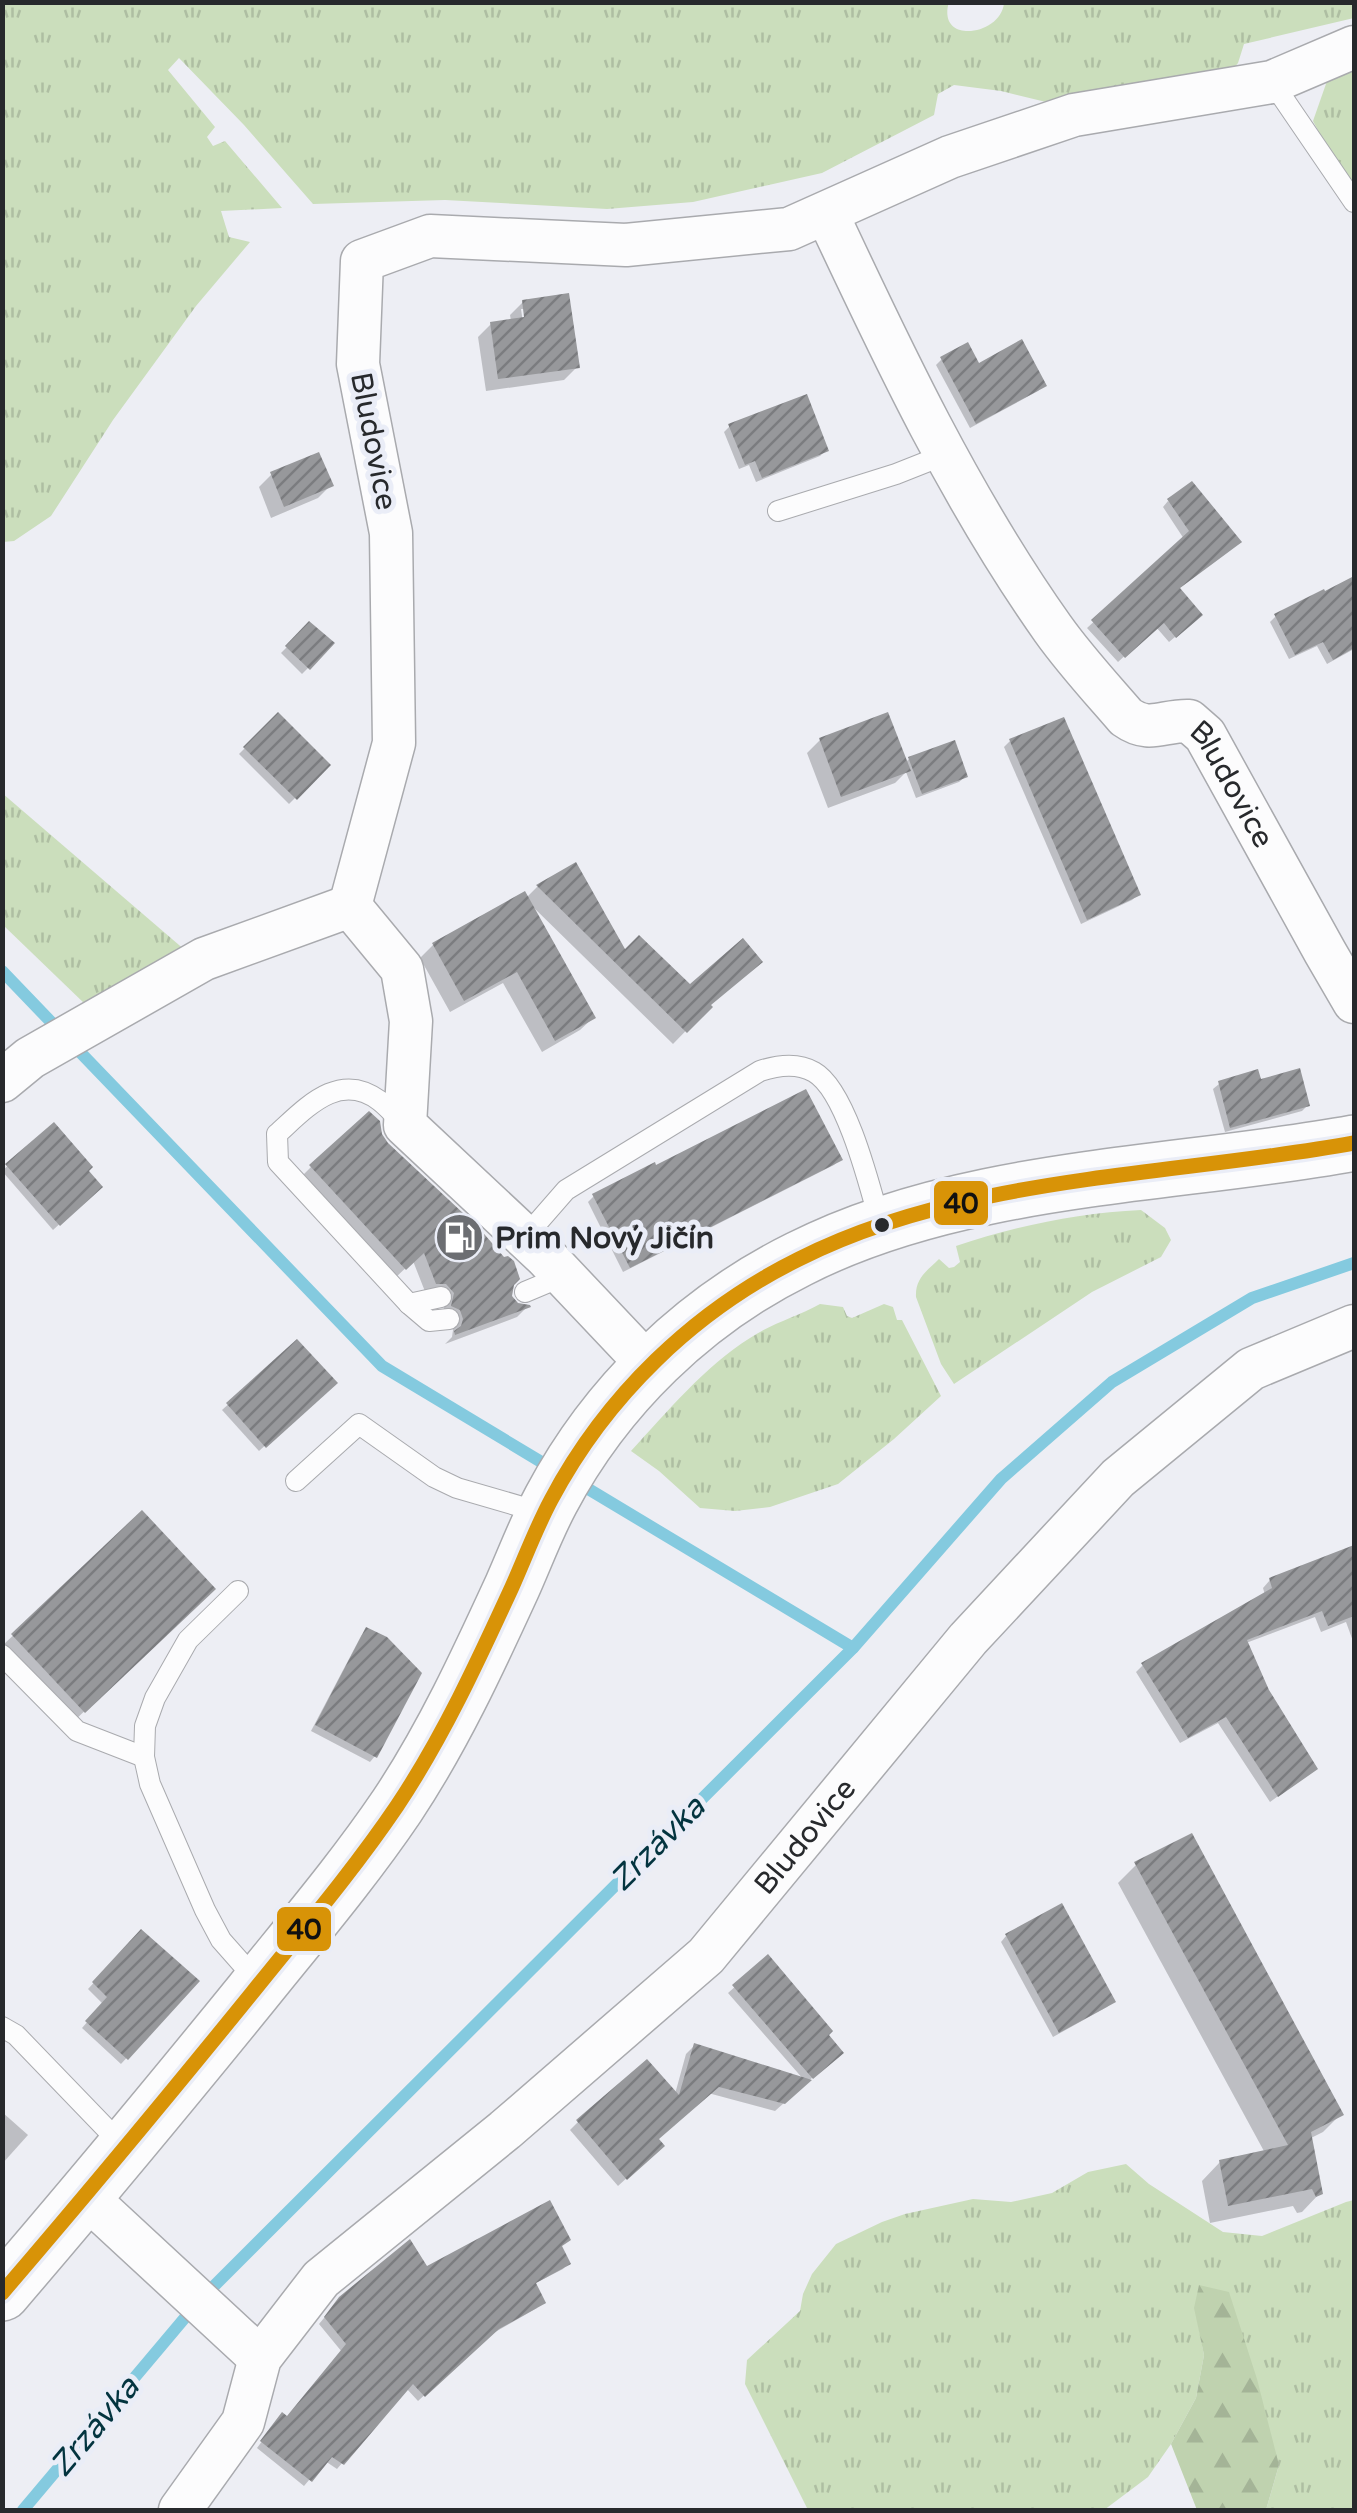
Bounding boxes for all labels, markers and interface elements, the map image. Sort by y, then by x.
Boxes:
street label: Bludovice [342,369,405,513]
street label: Bludovice [1182,712,1282,854]
line badge: 40 [932,1179,990,1227]
text: 40 [943,1187,979,1221]
fuel station icon: Prim Nový Jičín [434,1212,486,1264]
unlabelled marker [872,1215,892,1235]
place label: Prim Nový Jičín [495,1220,714,1257]
street label: Bludovice [746,1771,864,1902]
water label: Zrzávka [602,1788,714,1899]
line badge: 40 [275,1905,333,1953]
text: 40 [286,1913,322,1947]
water label: Zrzávka [42,2368,148,2484]

